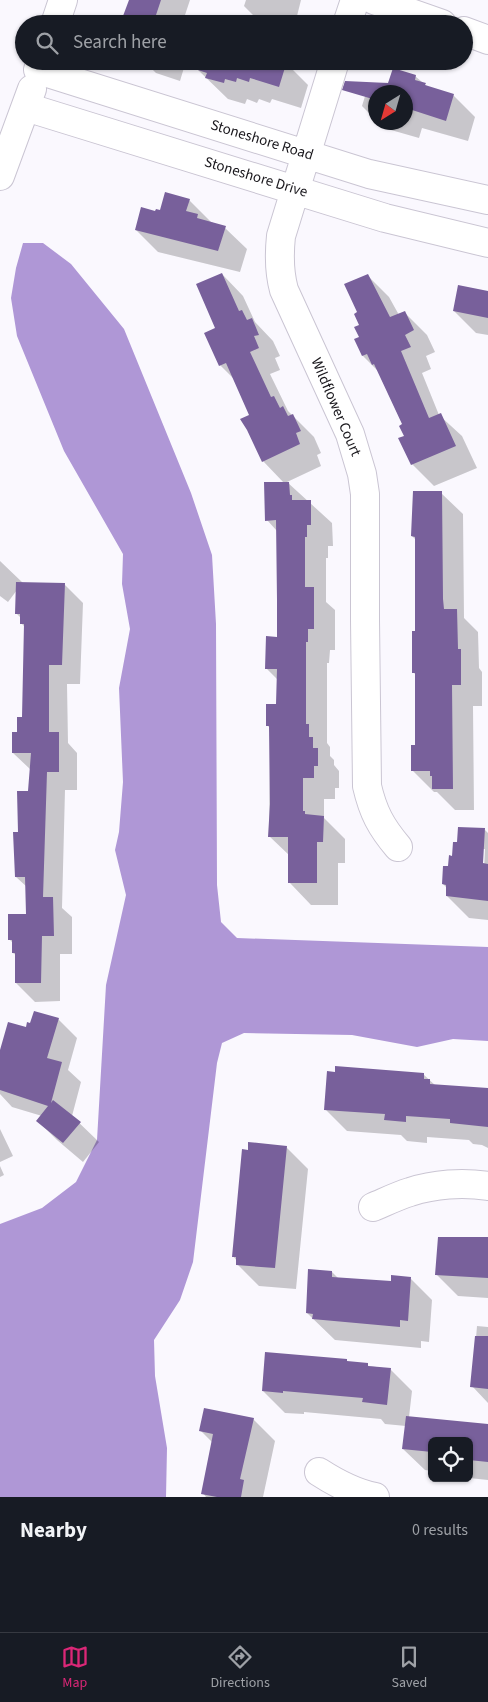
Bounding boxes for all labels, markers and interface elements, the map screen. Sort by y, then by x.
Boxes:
search box [15,15,473,70]
icon: search [33,29,61,57]
text: Search here [73,29,167,56]
north arrow [368,85,413,130]
street label: Stoneshore Road [208,114,316,166]
street label: Stoneshore Drive [202,151,310,203]
street label: Wildflower Court [306,354,366,460]
map controls [428,1437,473,1482]
button: locate [428,1437,473,1482]
text: Nearby [20,1515,87,1545]
text: 0 results [412,1519,468,1541]
tab: Map [61,1643,89,1693]
tab: Directions [211,1643,270,1693]
tab: Saved [391,1643,427,1693]

